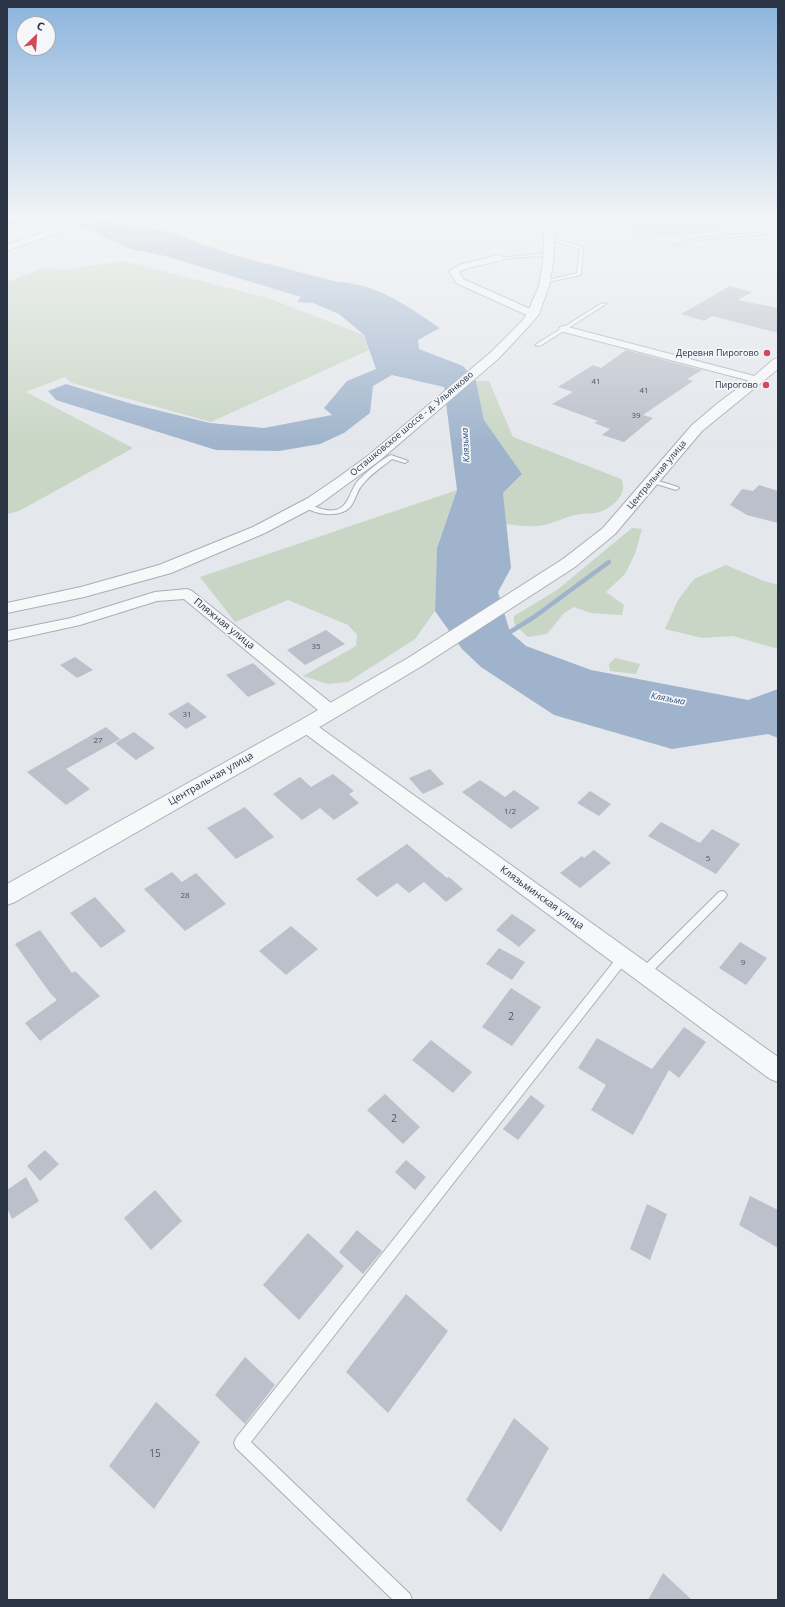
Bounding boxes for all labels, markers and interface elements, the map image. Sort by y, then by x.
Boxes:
north arrow [16,16,56,56]
text: С [35,17,47,34]
place label: Деревня Пирогово [676,348,759,358]
marker: Деревня Пирогово [762,348,772,358]
street label: Осташковское шоссе - д. Ульянково [348,369,476,479]
house number: 41 [591,377,601,387]
place label: Пирогово [715,380,758,390]
marker: Пирогово [761,380,771,390]
house number: 41 [639,386,649,396]
house number: 39 [631,411,641,421]
water label: Клязьма [460,427,472,463]
street label: Центральная улица [625,438,689,512]
street label: Пляжная улица [191,596,257,652]
house number: 35 [311,642,321,652]
water label: Клязьма [650,690,686,708]
house number: 31 [182,710,192,720]
house number: 27 [93,736,103,746]
street label: Центральная улица [166,750,256,808]
house number: 1/2 [504,807,516,817]
house number: 5 [706,854,710,864]
street label: Клязьминская улица [498,864,586,932]
house number: 28 [180,891,190,901]
house number: 9 [741,958,745,968]
house number: 2 [508,1011,514,1023]
house number: 2 [391,1113,397,1125]
house number: 15 [149,1448,161,1460]

